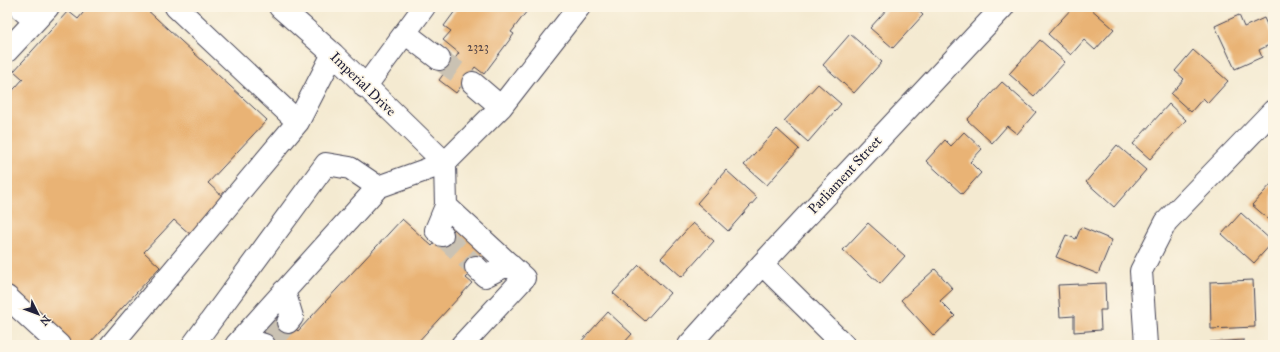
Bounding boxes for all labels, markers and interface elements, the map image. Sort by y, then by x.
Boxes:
house number: 2323 [467,40,489,54]
street label: Imperial Drive [327,48,400,120]
street label: Parliament Street [805,133,885,217]
north arrow [18,294,58,334]
text: N [37,313,53,329]

